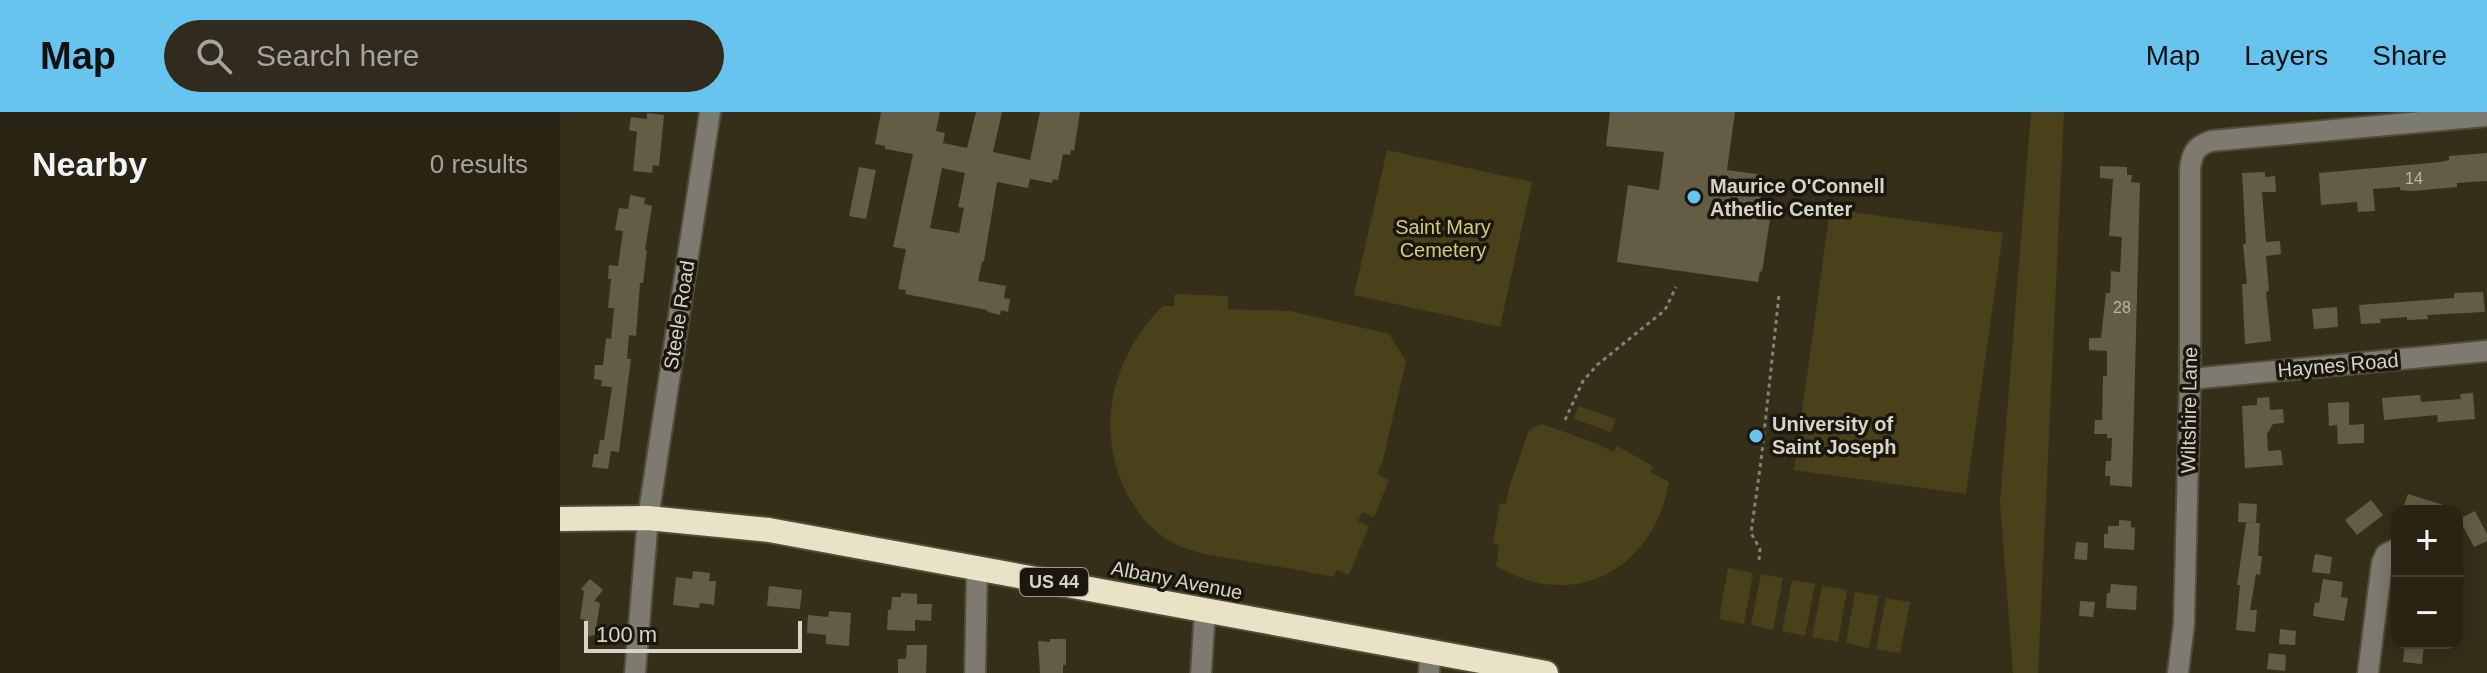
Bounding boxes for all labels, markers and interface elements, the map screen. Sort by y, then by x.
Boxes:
search box [164,20,724,92]
icon: search [192,34,236,78]
text: Map [40,35,116,77]
text: Search here [256,39,419,72]
text: Map [2146,40,2200,71]
text: Layers [2244,40,2328,71]
text: Share [2372,40,2447,71]
text: Nearby [32,145,147,183]
text: 0 results [430,149,528,179]
house number: 14 [2405,170,2423,187]
place label: Maurice O'Connell Athetlic Center [1710,175,1885,220]
marker: Maurice O'Connell Athetlic Center [1685,188,1703,206]
park label: Saint Mary Cemetery [1395,216,1491,261]
street label: Steele Road [660,259,698,371]
house number: 28 [2113,299,2131,316]
street label: Wiltshire Lane [2177,346,2201,474]
street label: Haynes Road [2277,349,2399,381]
place label: University of Saint Joseph [1772,413,1896,458]
marker: University of Saint Joseph [1747,427,1765,445]
map controls [2391,505,2463,649]
button: + [2391,505,2463,577]
street label: Albany Avenue [1110,557,1244,603]
road number: US 44 [1020,568,1088,596]
button: − [2391,577,2463,649]
scale bar [584,617,802,653]
text: 100 m [596,622,657,647]

